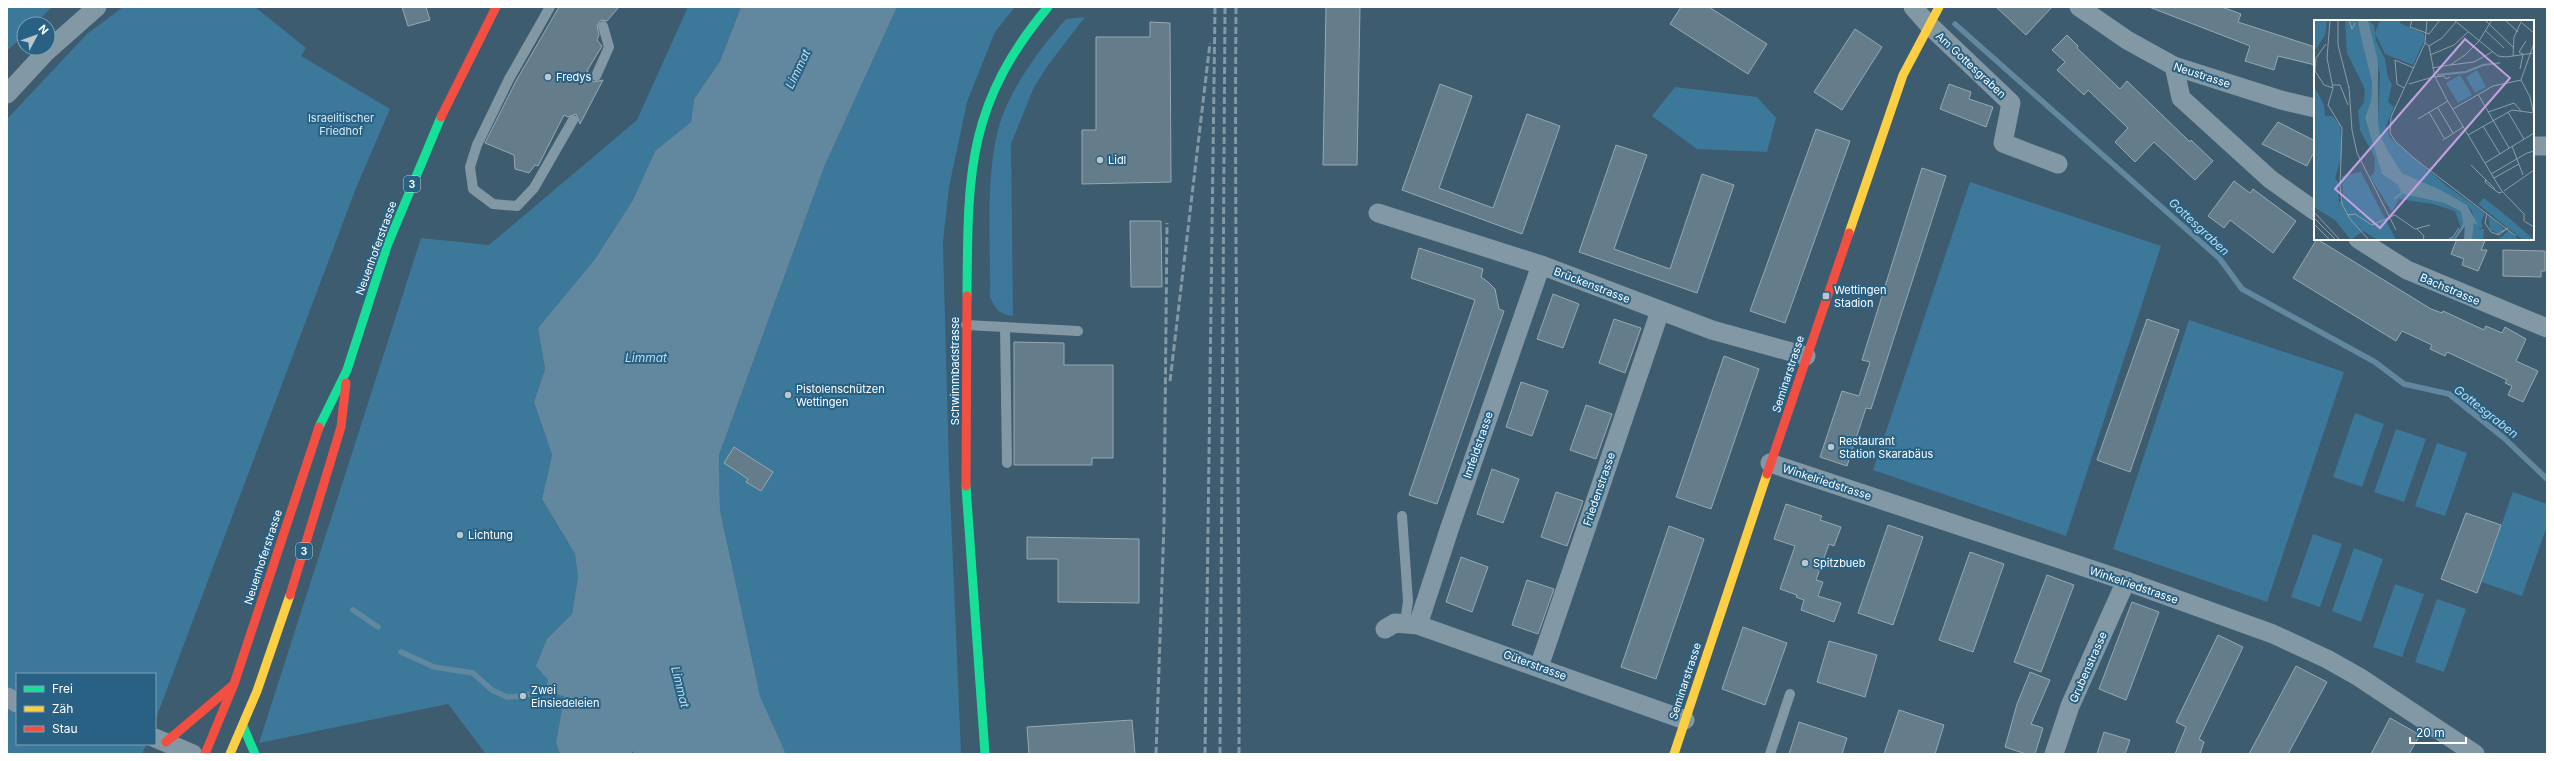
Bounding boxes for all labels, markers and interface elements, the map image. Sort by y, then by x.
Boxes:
north arrow [16,16,56,56]
inset map [2314,20,2534,240]
text: N [36,22,52,37]
street label: Am Gottesgraben [1933,29,2009,101]
water label: Limmat [782,46,814,91]
street label: Neustrasse [2172,59,2232,91]
place label: Fredys [556,70,592,84]
marker: Fredys [543,72,553,82]
park label: Israelitischer Friedhof [308,111,374,138]
place label: Lidl [1108,153,1126,167]
marker: Lidl [1095,155,1105,165]
road number: 3 [404,176,420,192]
water label: Gottesgraben [2166,195,2233,258]
street label: Neuenhoferstrasse [352,199,400,297]
street label: Brückenstrasse [1552,264,1632,306]
street label: Bachstrasse [2418,270,2482,308]
place label: Wettingen Stadion [1834,283,1886,310]
marker: Wettingen Stadion [1821,291,1831,301]
street label: Schwimmbadstrasse [948,317,962,425]
street label: Seminarstrasse [1769,334,1807,414]
water label: Limmat [625,350,668,365]
place label: Pistolenschützen Wettingen [796,382,885,409]
water label: Gottesgraben [2451,382,2521,441]
marker: Pistolenschützen Wettingen [783,390,793,400]
street label: Imfeldstrasse [1460,410,1496,480]
place label: Restaurant Station Skarabäus [1839,434,1933,461]
marker: Restaurant Station Skarabäus [1826,442,1836,452]
street label: Friedenstrasse [1580,450,1618,528]
street label: Winkelriedstrasse [1781,461,1873,503]
street label: Neuenhoferstrasse [241,508,285,606]
place label: Lichtung [468,528,513,542]
marker: Lichtung [455,530,465,540]
road number: 3 [296,543,312,559]
place label: Spitzbueb [1813,556,1866,570]
marker: Spitzbueb [1800,558,1810,568]
street label: Winkelriedstrasse [2088,563,2180,607]
street label: Grubenstrasse [2066,629,2110,705]
street label: Seminarstrasse [1666,641,1704,721]
street label: Güterstrasse [1501,647,1569,683]
water label: Limmat [668,665,693,710]
legend [16,673,156,745]
text: Frei [52,681,73,696]
place label: Zwei Einsiedeleien [531,683,599,710]
marker: Zwei Einsiedeleien [518,691,528,701]
text: Zäh [52,701,73,716]
scale bar [2410,719,2466,745]
text: Stau [52,721,78,736]
text: 20 m [2416,725,2445,740]

